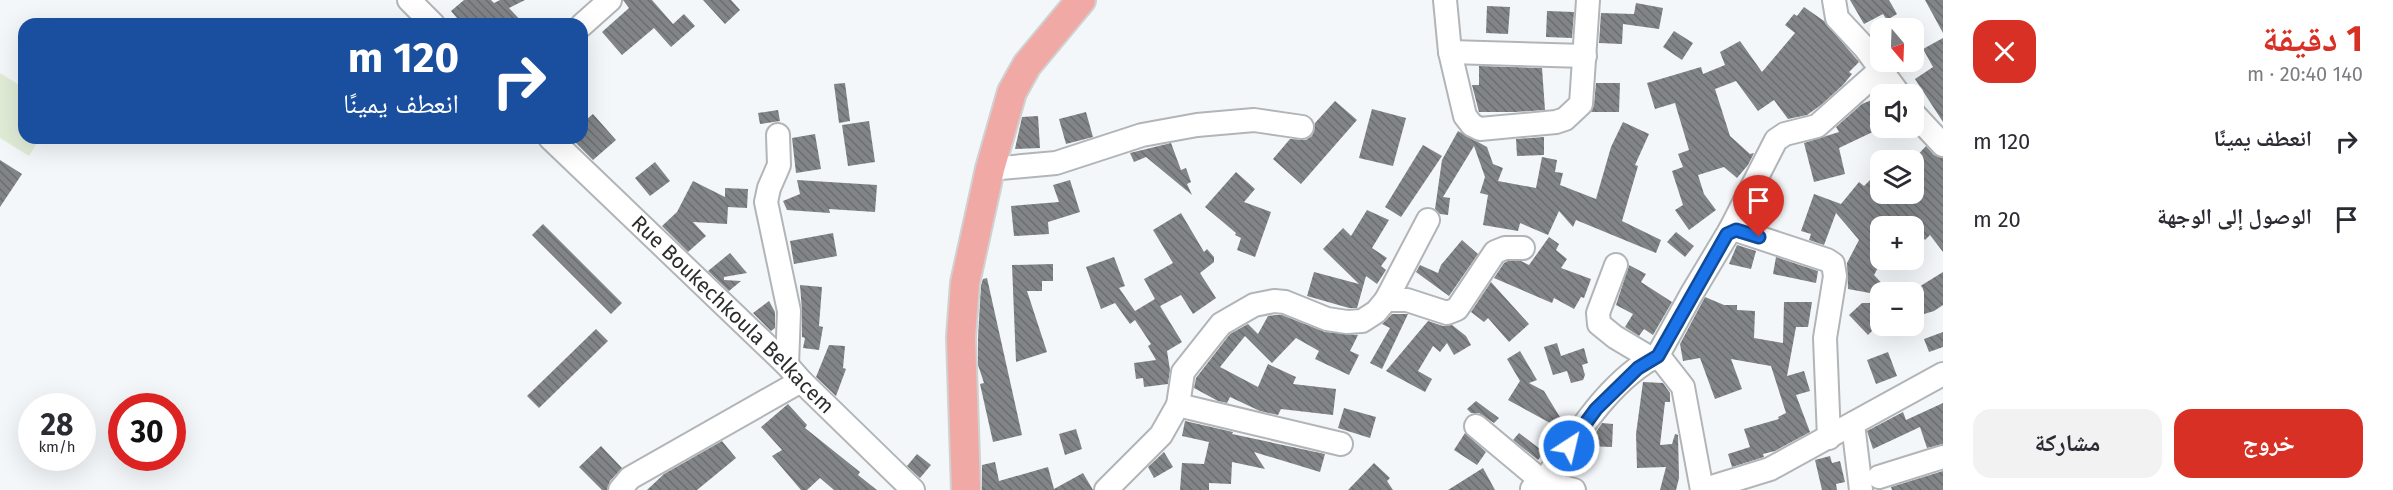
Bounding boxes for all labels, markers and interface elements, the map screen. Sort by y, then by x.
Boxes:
text: 1 دقيقة [2262,17,2363,61]
north arrow [1870,18,1924,72]
map controls [1870,18,1924,336]
button: close [1973,20,2036,83]
text: 120 m [348,33,459,83]
icon: right [480,42,558,120]
text: 140 m · 20:40 [2247,62,2363,86]
button: sound [1870,84,1924,138]
text: انعطف يمينًا [343,88,459,120]
text: انعطف يمينًا [2213,125,2312,152]
icon: right [2330,125,2363,158]
text: 120 m [1973,128,2030,155]
button: layers [1870,150,1924,204]
pin [1733,175,1784,237]
icon: arrive [1742,184,1775,217]
text: الوصول إلى الوجهة [2157,203,2312,230]
icon: arrive [2330,203,2363,236]
text: 20 m [1973,206,2021,233]
street label: Rue Boukechkoula Belkacem [626,210,840,419]
button: + [1870,216,1924,270]
button: − [1870,282,1924,336]
speed limit sign: 30 [108,393,186,471]
text: 28 [41,407,73,443]
button: مشاركة [1973,409,2162,478]
button: خروج [2174,409,2363,478]
position arrow [1537,414,1601,478]
text: km/h [38,438,76,456]

